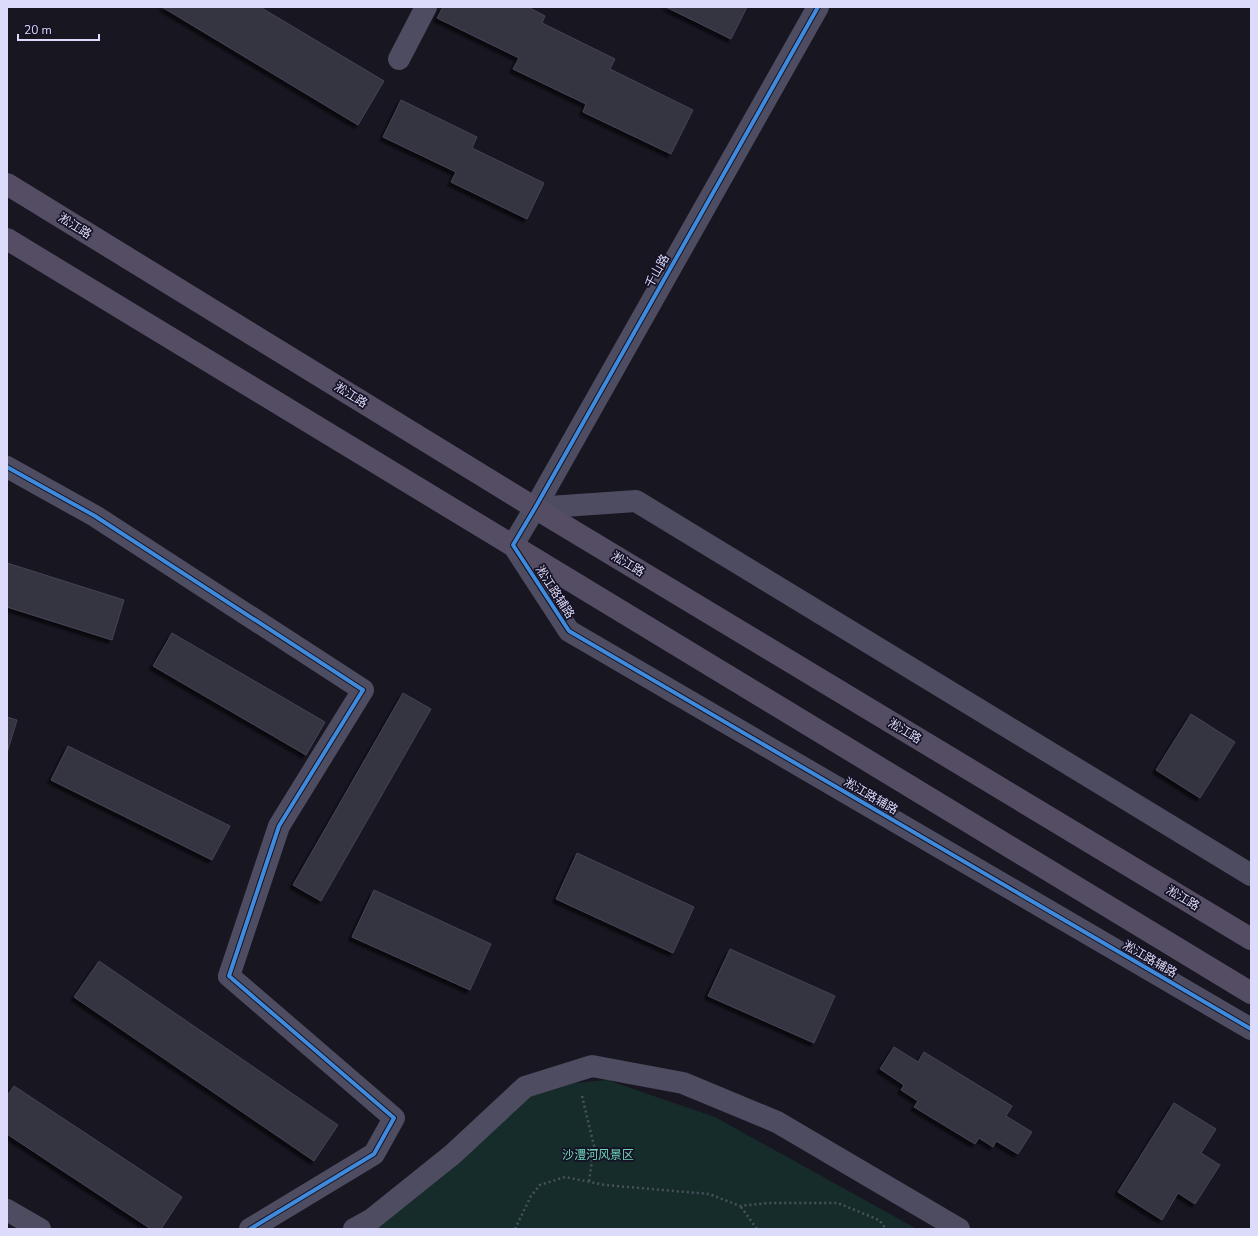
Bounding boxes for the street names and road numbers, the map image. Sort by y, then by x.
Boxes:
street label: 淞江路 [55,210,95,242]
street label: 千山路 [641,251,673,291]
street label: 淞江路 [331,379,371,411]
street label: 淞江路 [608,548,648,580]
street label: 淞江路辅路 [532,562,578,622]
street label: 淞江路 [885,715,925,747]
street label: 淞江路辅路 [841,774,901,818]
street label: 淞江路 [1163,882,1203,914]
street label: 淞江路辅路 [1120,937,1180,981]

